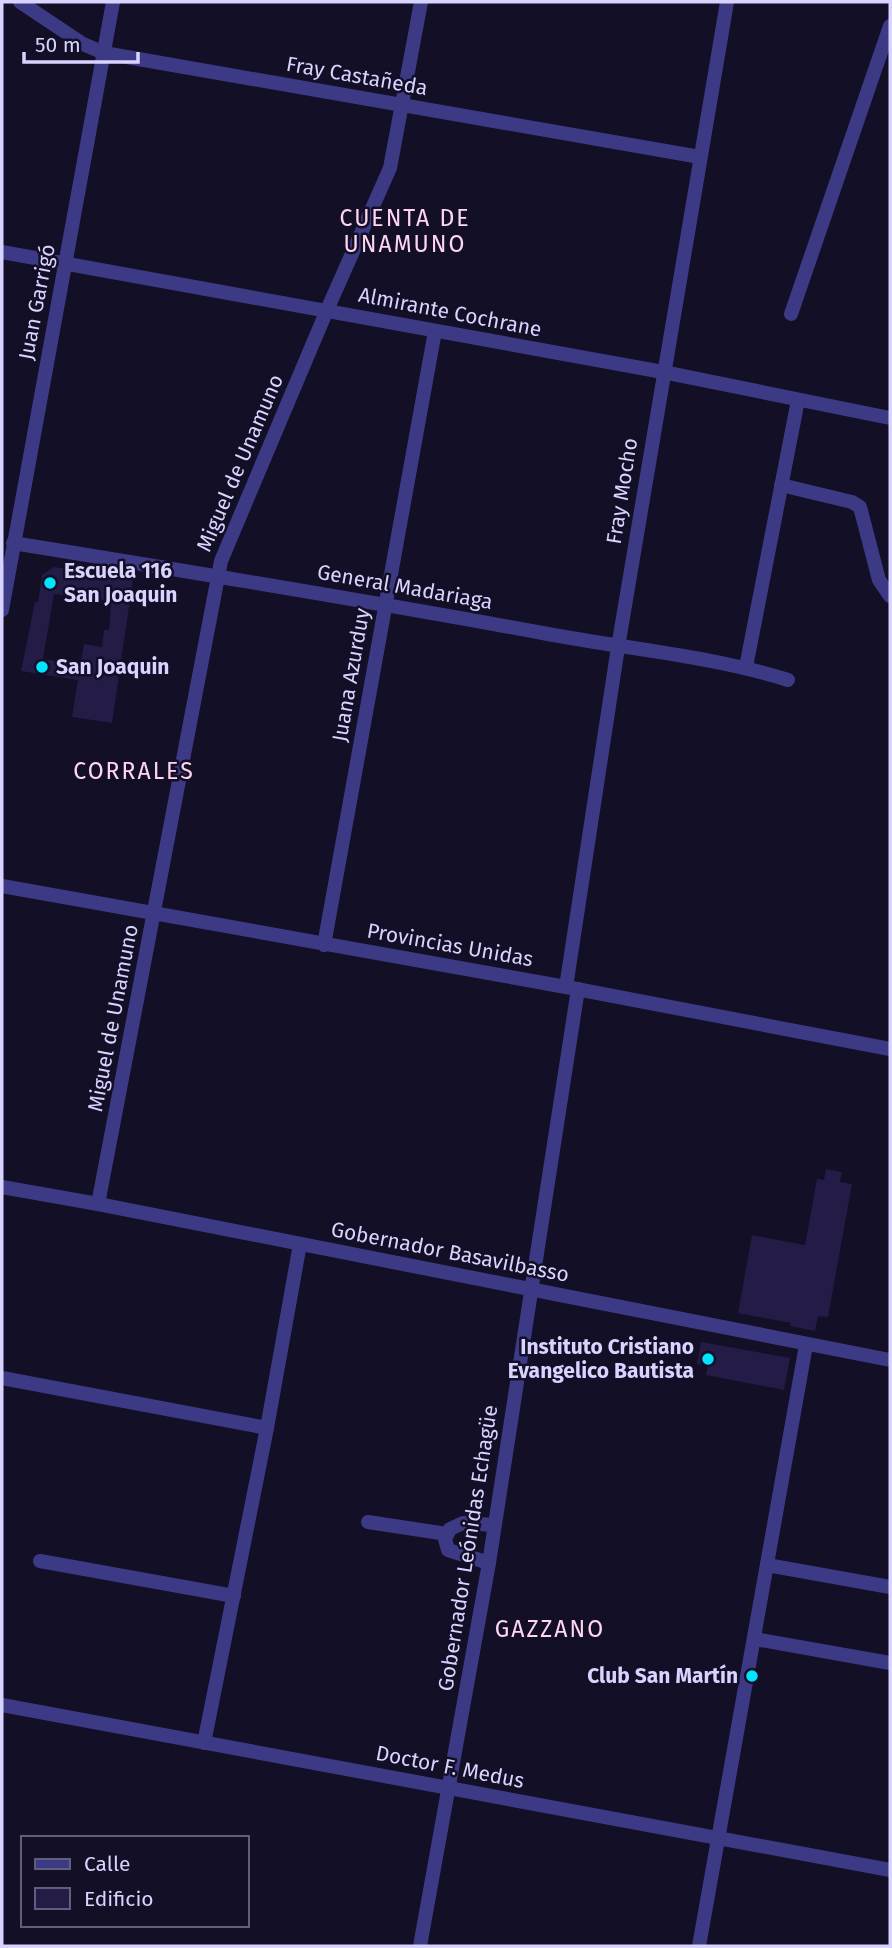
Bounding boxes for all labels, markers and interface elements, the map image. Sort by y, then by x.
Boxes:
scale bar [24,21,138,65]
text: 50 m [35,32,81,58]
street label: Fray Castañeda [284,51,430,101]
district label: CUENTA DE UNAMUNO [339,204,471,258]
street label: Juan Garrigó [13,242,61,362]
street label: Almirante Cochrane [356,281,544,343]
street label: Miguel de Unamuno [191,370,289,556]
street label: Fray Mocho [601,436,643,546]
place label: Escuela 116 San Joaquin [64,558,177,608]
street label: General Madariaga [315,559,495,615]
marker: Escuela 116 San Joaquin [42,575,58,591]
street label: Juana Azurduy [326,606,376,744]
place label: San Joaquin [56,654,169,680]
marker: San Joaquin [34,659,50,675]
district label: CORRALES [73,757,195,785]
street label: Provincias Unidas [365,918,535,972]
street label: Miguel de Unamuno [82,922,144,1114]
street label: Gobernador Basavilbasso [329,1216,571,1288]
place label: Instituto Cristiano Evangelico Bautista [508,1334,694,1384]
marker: Instituto Cristiano Evangelico Bautista [700,1351,716,1367]
street label: Gobernador Leónidas Echagüe [433,1403,503,1693]
district label: GAZZANO [495,1615,605,1643]
place label: Club San Martín [587,1663,738,1689]
marker: Club San Martín [744,1668,760,1684]
street label: Doctor F. Medus [374,1740,527,1794]
legend [21,1836,248,1927]
text: Calle [84,1851,130,1877]
text: Edificio [84,1886,154,1912]

